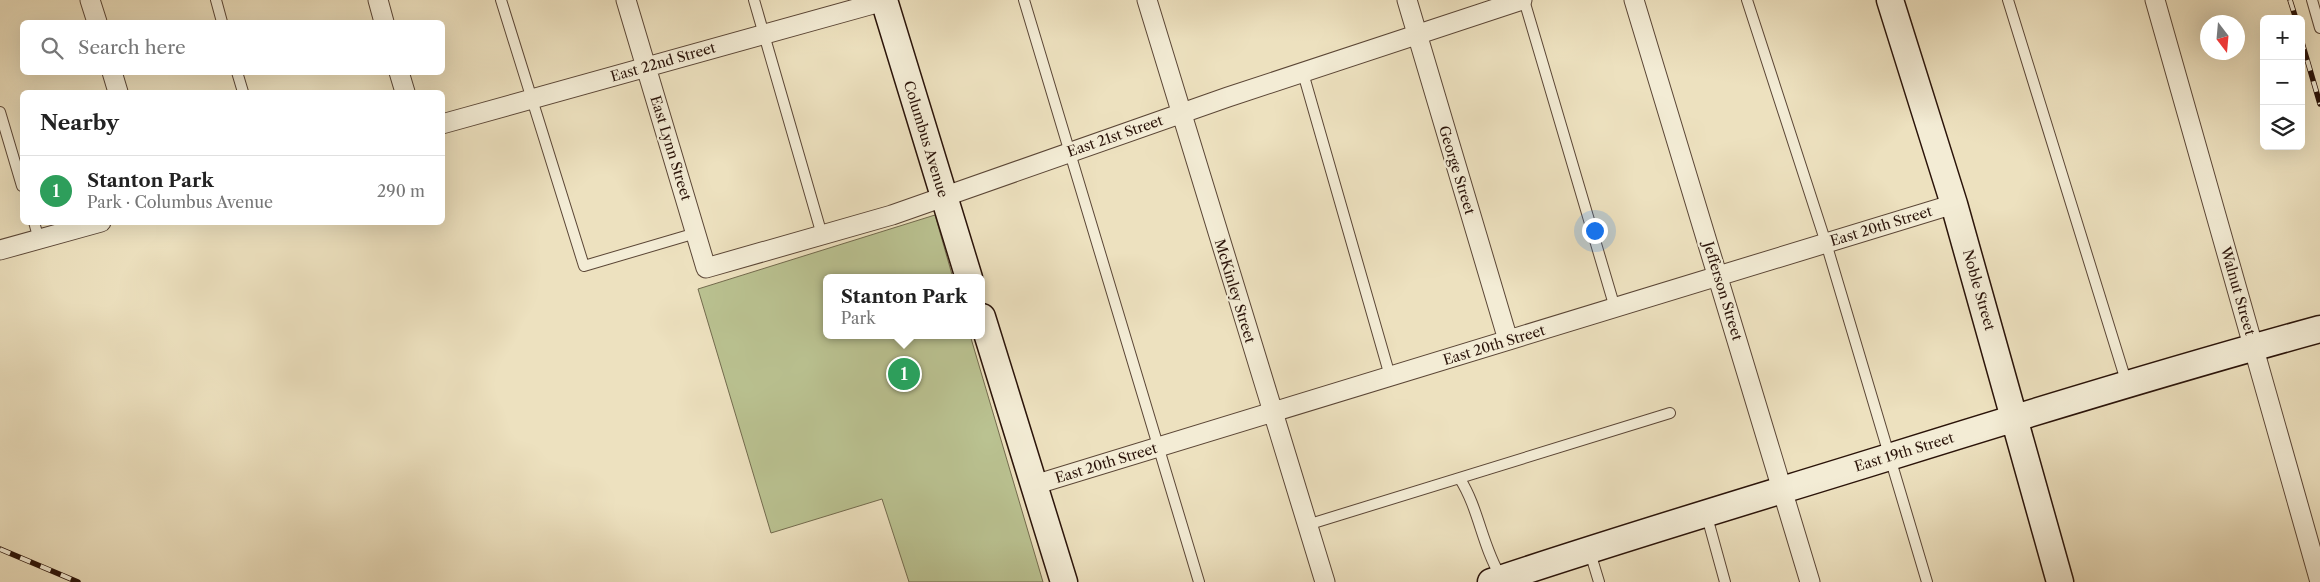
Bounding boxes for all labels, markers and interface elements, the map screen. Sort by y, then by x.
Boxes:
north arrow [2200,15,2245,60]
map controls [2260,15,2305,150]
button: + [2260,15,2305,60]
search box [20,20,445,75]
icon: search [38,34,66,62]
text: Search here [78,36,186,59]
street label: East 22nd Street [608,38,718,86]
button: − [2260,60,2305,105]
street label: Columbus Avenue [900,78,952,200]
street label: East Lynn Street [646,93,696,203]
button: layers [2260,105,2305,150]
text: Nearby [40,110,119,135]
street label: East 21st Street [1065,111,1165,161]
street label: George Street [1435,123,1479,217]
text: Stanton Park [87,169,214,192]
text: 1 [52,181,60,201]
text: 290 m [377,181,425,201]
text: Park · Columbus Avenue [87,192,273,212]
street label: East 20th Street [1828,202,1934,250]
your location [1582,218,1608,244]
street label: McKinley Street [1211,237,1259,345]
street label: Jefferson Street [1699,237,1747,343]
street label: Walnut Street [2216,244,2259,337]
street label: Noble Street [1959,247,1999,333]
popup [823,274,985,339]
text: Stanton Park [841,285,967,308]
text: Park [841,308,875,328]
street label: East 20th Street [1441,321,1547,369]
pin: 1 [888,355,920,393]
street label: East 19th Street [1852,428,1956,476]
street label: East 20th Street [1053,439,1159,487]

